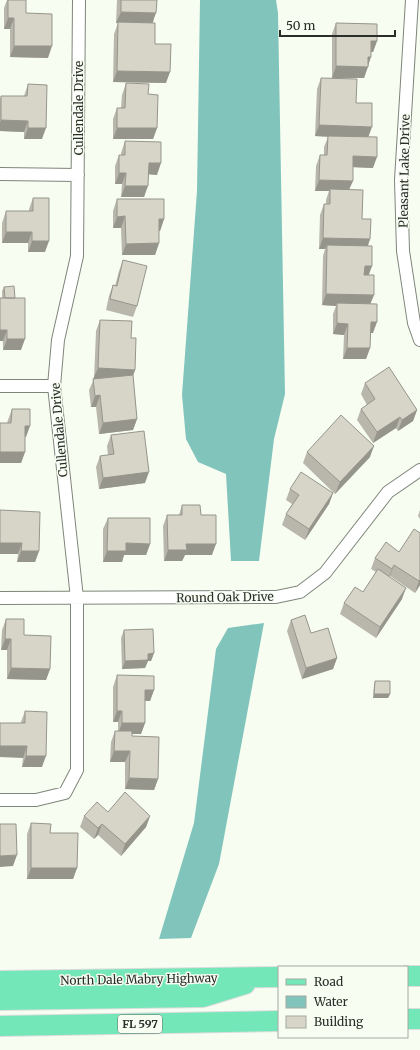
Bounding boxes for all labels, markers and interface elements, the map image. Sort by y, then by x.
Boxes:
scale bar [280,12,395,38]
text: 50 m [286,18,315,33]
street label: Cullendale Drive [71,61,86,155]
street label: Pleasant Lake Drive [396,114,412,228]
street label: Cullendale Drive [47,382,71,478]
street label: Round Oak Drive [176,589,274,605]
legend [278,966,408,1038]
street label: North Dale Mabry Highway [60,970,218,988]
text: Road [314,974,343,989]
text: Water [313,994,349,1009]
text: Building [314,1014,364,1029]
road number: FL 597 [118,1015,162,1033]

